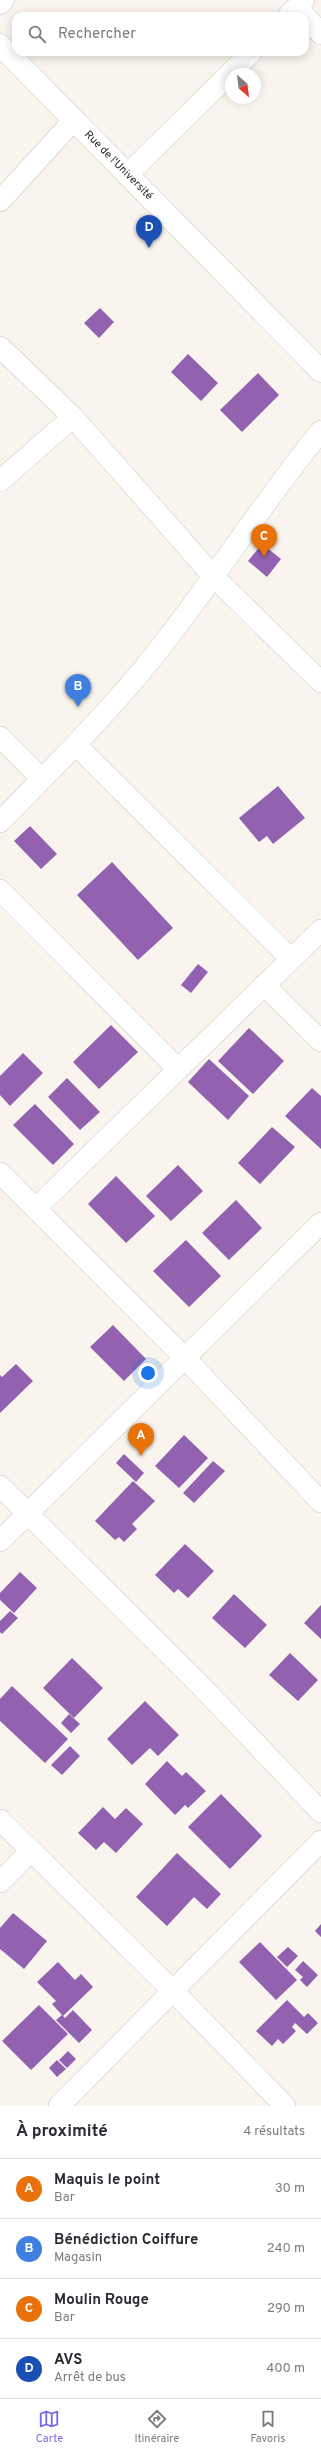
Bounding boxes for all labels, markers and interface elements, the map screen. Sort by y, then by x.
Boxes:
search box [12,12,309,56]
icon: search [26,23,48,45]
text: Rechercher [58,25,136,44]
north arrow [225,68,261,104]
street label: Rue de l'Université [81,128,156,203]
pin: D [136,215,162,248]
pin: C [251,524,277,557]
pin: B [65,674,91,707]
your location [138,1363,158,1383]
pin: A [128,1423,154,1456]
text: À proximité [16,2121,108,2143]
text: 4 résultats [243,2124,305,2140]
text: Maquis le point [54,2171,160,2190]
text: A [24,2181,34,2197]
text: 30 m [275,2181,305,2197]
text: Bar [54,2190,75,2206]
text: Bénédiction Coiffure [54,2231,198,2250]
text: B [25,2241,33,2257]
text: 240 m [267,2241,305,2257]
text: Magasin [54,2250,102,2266]
text: Moulin Rouge [54,2291,149,2310]
text: C [25,2301,33,2317]
text: 290 m [267,2301,305,2317]
text: Bar [54,2310,75,2326]
text: AVS [54,2351,82,2370]
text: D [24,2361,34,2377]
text: 400 m [266,2361,305,2377]
text: Arrêt de bus [54,2370,126,2386]
tab: Carte [36,2408,63,2446]
tab: Itinéraire [134,2408,179,2446]
tab: Favoris [250,2408,285,2446]

